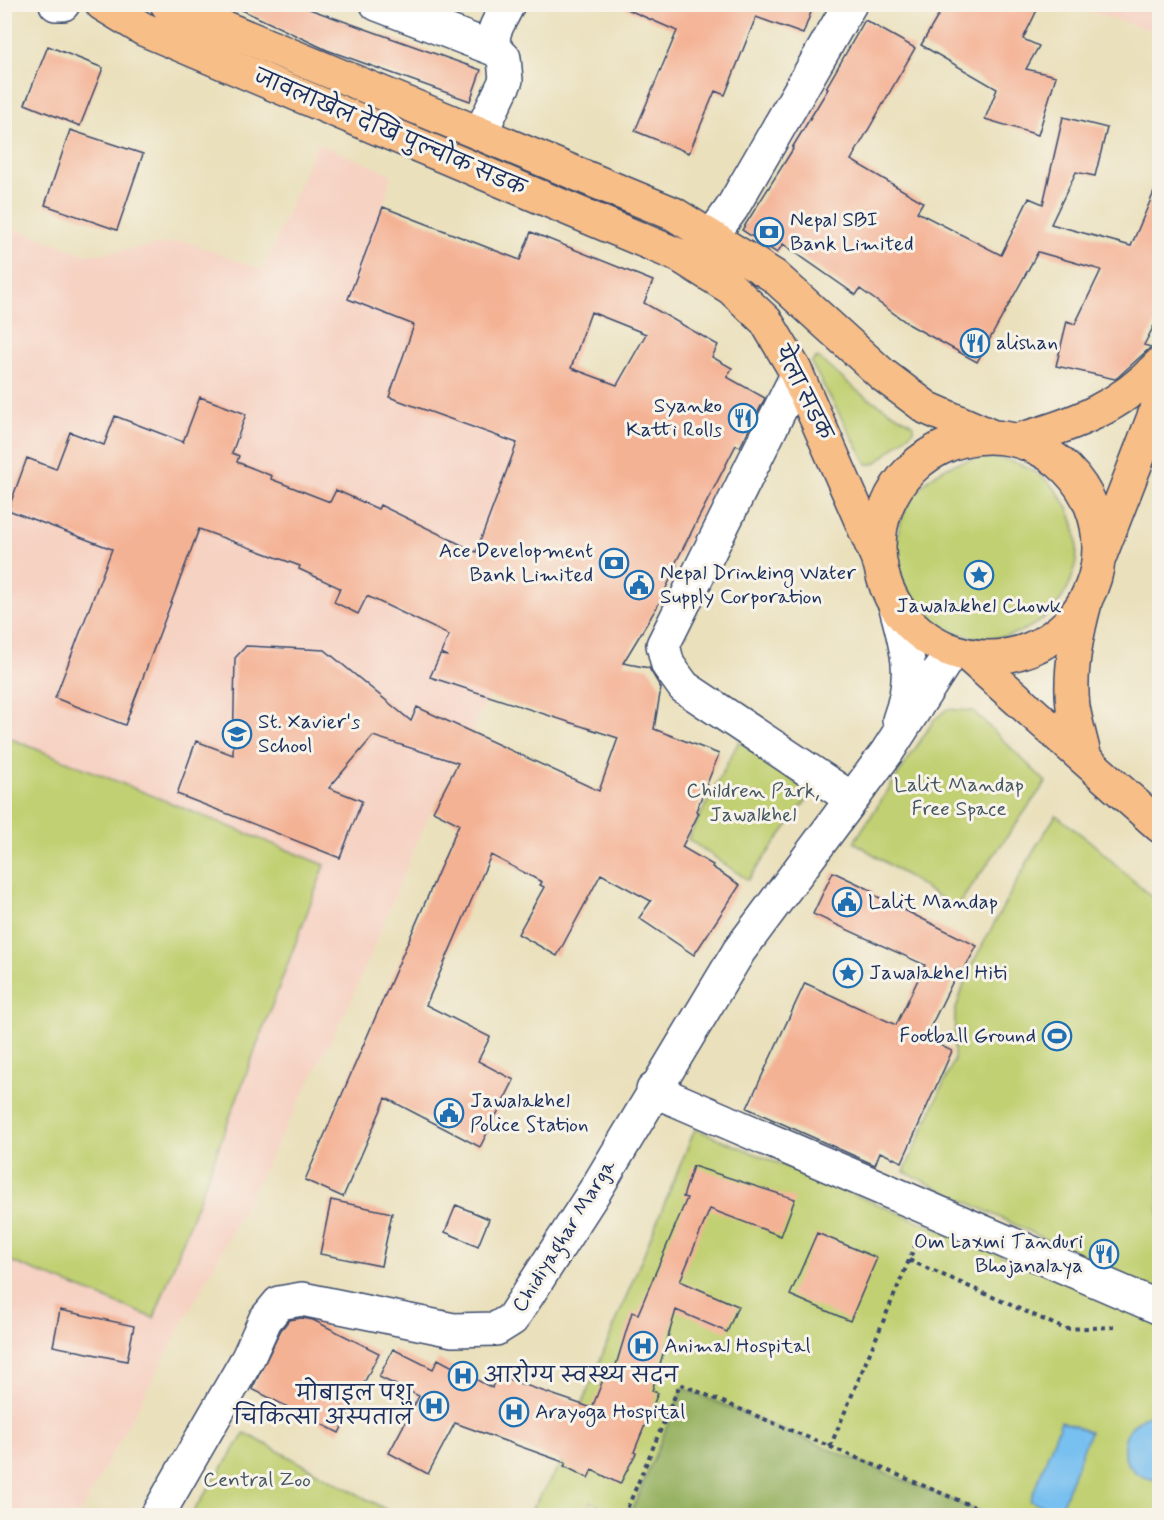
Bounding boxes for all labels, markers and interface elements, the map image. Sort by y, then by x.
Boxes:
street label: जावलाखेल देखि पुल्चोक सडक [249,58,533,204]
place label: Nepal SBI Bank Limited [790,206,914,258]
bank icon: Nepal SBI Bank Limited [753,216,785,248]
restaurant icon: alishan [959,327,991,359]
place label: alishan [996,329,1058,357]
street label: येला सडक [767,338,844,446]
place label: Syanko Katti Rolls [626,392,722,444]
restaurant icon: Syanko Katti Rolls [727,402,759,434]
place label: Ace Development Bank Limited [439,537,593,589]
bank icon: Ace Development Bank Limited [598,547,630,579]
place label: Nepal Drinking Water Supply Corporation [660,559,856,611]
place icon: Jawalakhel Chowk [963,559,995,591]
public building icon: Nepal Drinking Water Supply Corporation [623,569,655,601]
place label: Jawalakhel Chowk [896,592,1062,620]
place label: St. Xavier's School [258,708,360,760]
school or university icon: St. Xavier's School [221,718,253,750]
park label: Lalit Mandap Free Space [894,771,1024,823]
park label: Children Park, Jawalkhel [686,777,820,829]
public building icon: Lalit Mandap [831,886,863,918]
place label: Lalit Mandap [868,888,998,916]
place icon: Jawalakhel Hiti [832,957,864,989]
place label: Jawalakhel Hiti [869,959,1007,987]
sports icon: Football Ground [1041,1020,1073,1052]
place label: Football Ground [899,1022,1036,1050]
place label: Jawalakhel Police Station [470,1087,589,1139]
public building icon: Jawalakhel Police Station [433,1097,465,1129]
street label: Chidiyaghar Marga [506,1154,624,1319]
place label: Om Laxmi Tanduri Bhojanalaya [914,1228,1083,1280]
restaurant icon: Om Laxmi Tanduri Bhojanalaya [1088,1238,1120,1270]
hospital icon: Animal Hospital [627,1330,659,1362]
place label: Animal Hospital [664,1332,811,1360]
place label: आरोग्य स्वस्थ्य सदन [484,1359,679,1390]
hospital icon: आरोग्य स्वस्थ्य सदन [447,1360,479,1392]
place label: मोबाइल पशु चिकित्सा अस्पताल [233,1377,415,1432]
hospital icon: मोबाइल पशु चिकित्सा अस्पताल [418,1390,450,1422]
hospital icon: Arayoga Hospital [498,1396,530,1428]
place label: Arayoga Hospital [535,1398,685,1427]
park label: Central Zoo [203,1466,311,1494]

